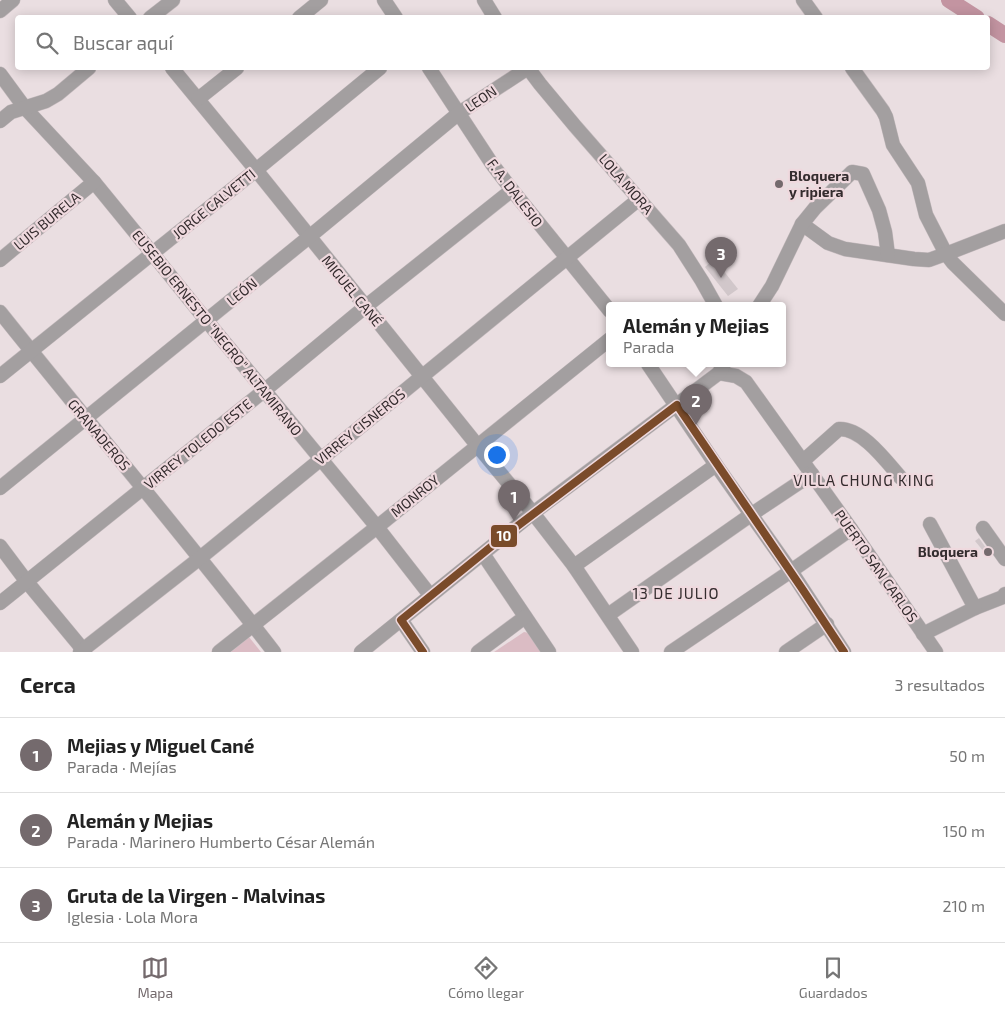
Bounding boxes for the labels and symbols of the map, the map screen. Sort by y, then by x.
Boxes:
street label: LEON [462,82,500,115]
street label: LOLA MORA [596,150,657,217]
street label: F. A. DALESIO [484,155,547,230]
street label: JORGE CALVETTI [169,165,259,242]
place label: Bloquera y ripiera [789,167,849,200]
marker: Bloquera y ripiera [773,178,785,190]
street label: LUIS BURELA [10,188,84,253]
street label: EUSEBIO ERNESTO "NEGRO" ALTAMIRANO [129,226,306,439]
pin: 3 [705,237,737,278]
street label: MIGUEL CANÉ [319,252,386,330]
street label: LEÓN [223,274,260,309]
pin: 2 [680,384,712,425]
street label: VIRREY CISNEROS [311,385,408,468]
street label: VIRREY TOLEDO ESTE [140,395,255,492]
street label: GRANADEROS [65,396,134,474]
your location [484,442,510,468]
street label: MONROY [387,471,442,520]
district label: VILLA CHUNG KING [793,471,935,489]
pin: 1 [498,480,530,521]
street label: PUERTO SAN CARLOS [831,506,922,625]
line badge: 10 [490,524,518,548]
text: 10 [497,527,512,544]
place label: Bloquera [918,543,978,560]
marker: Bloquera [982,546,994,558]
district label: 13 DE JULIO [633,584,719,602]

